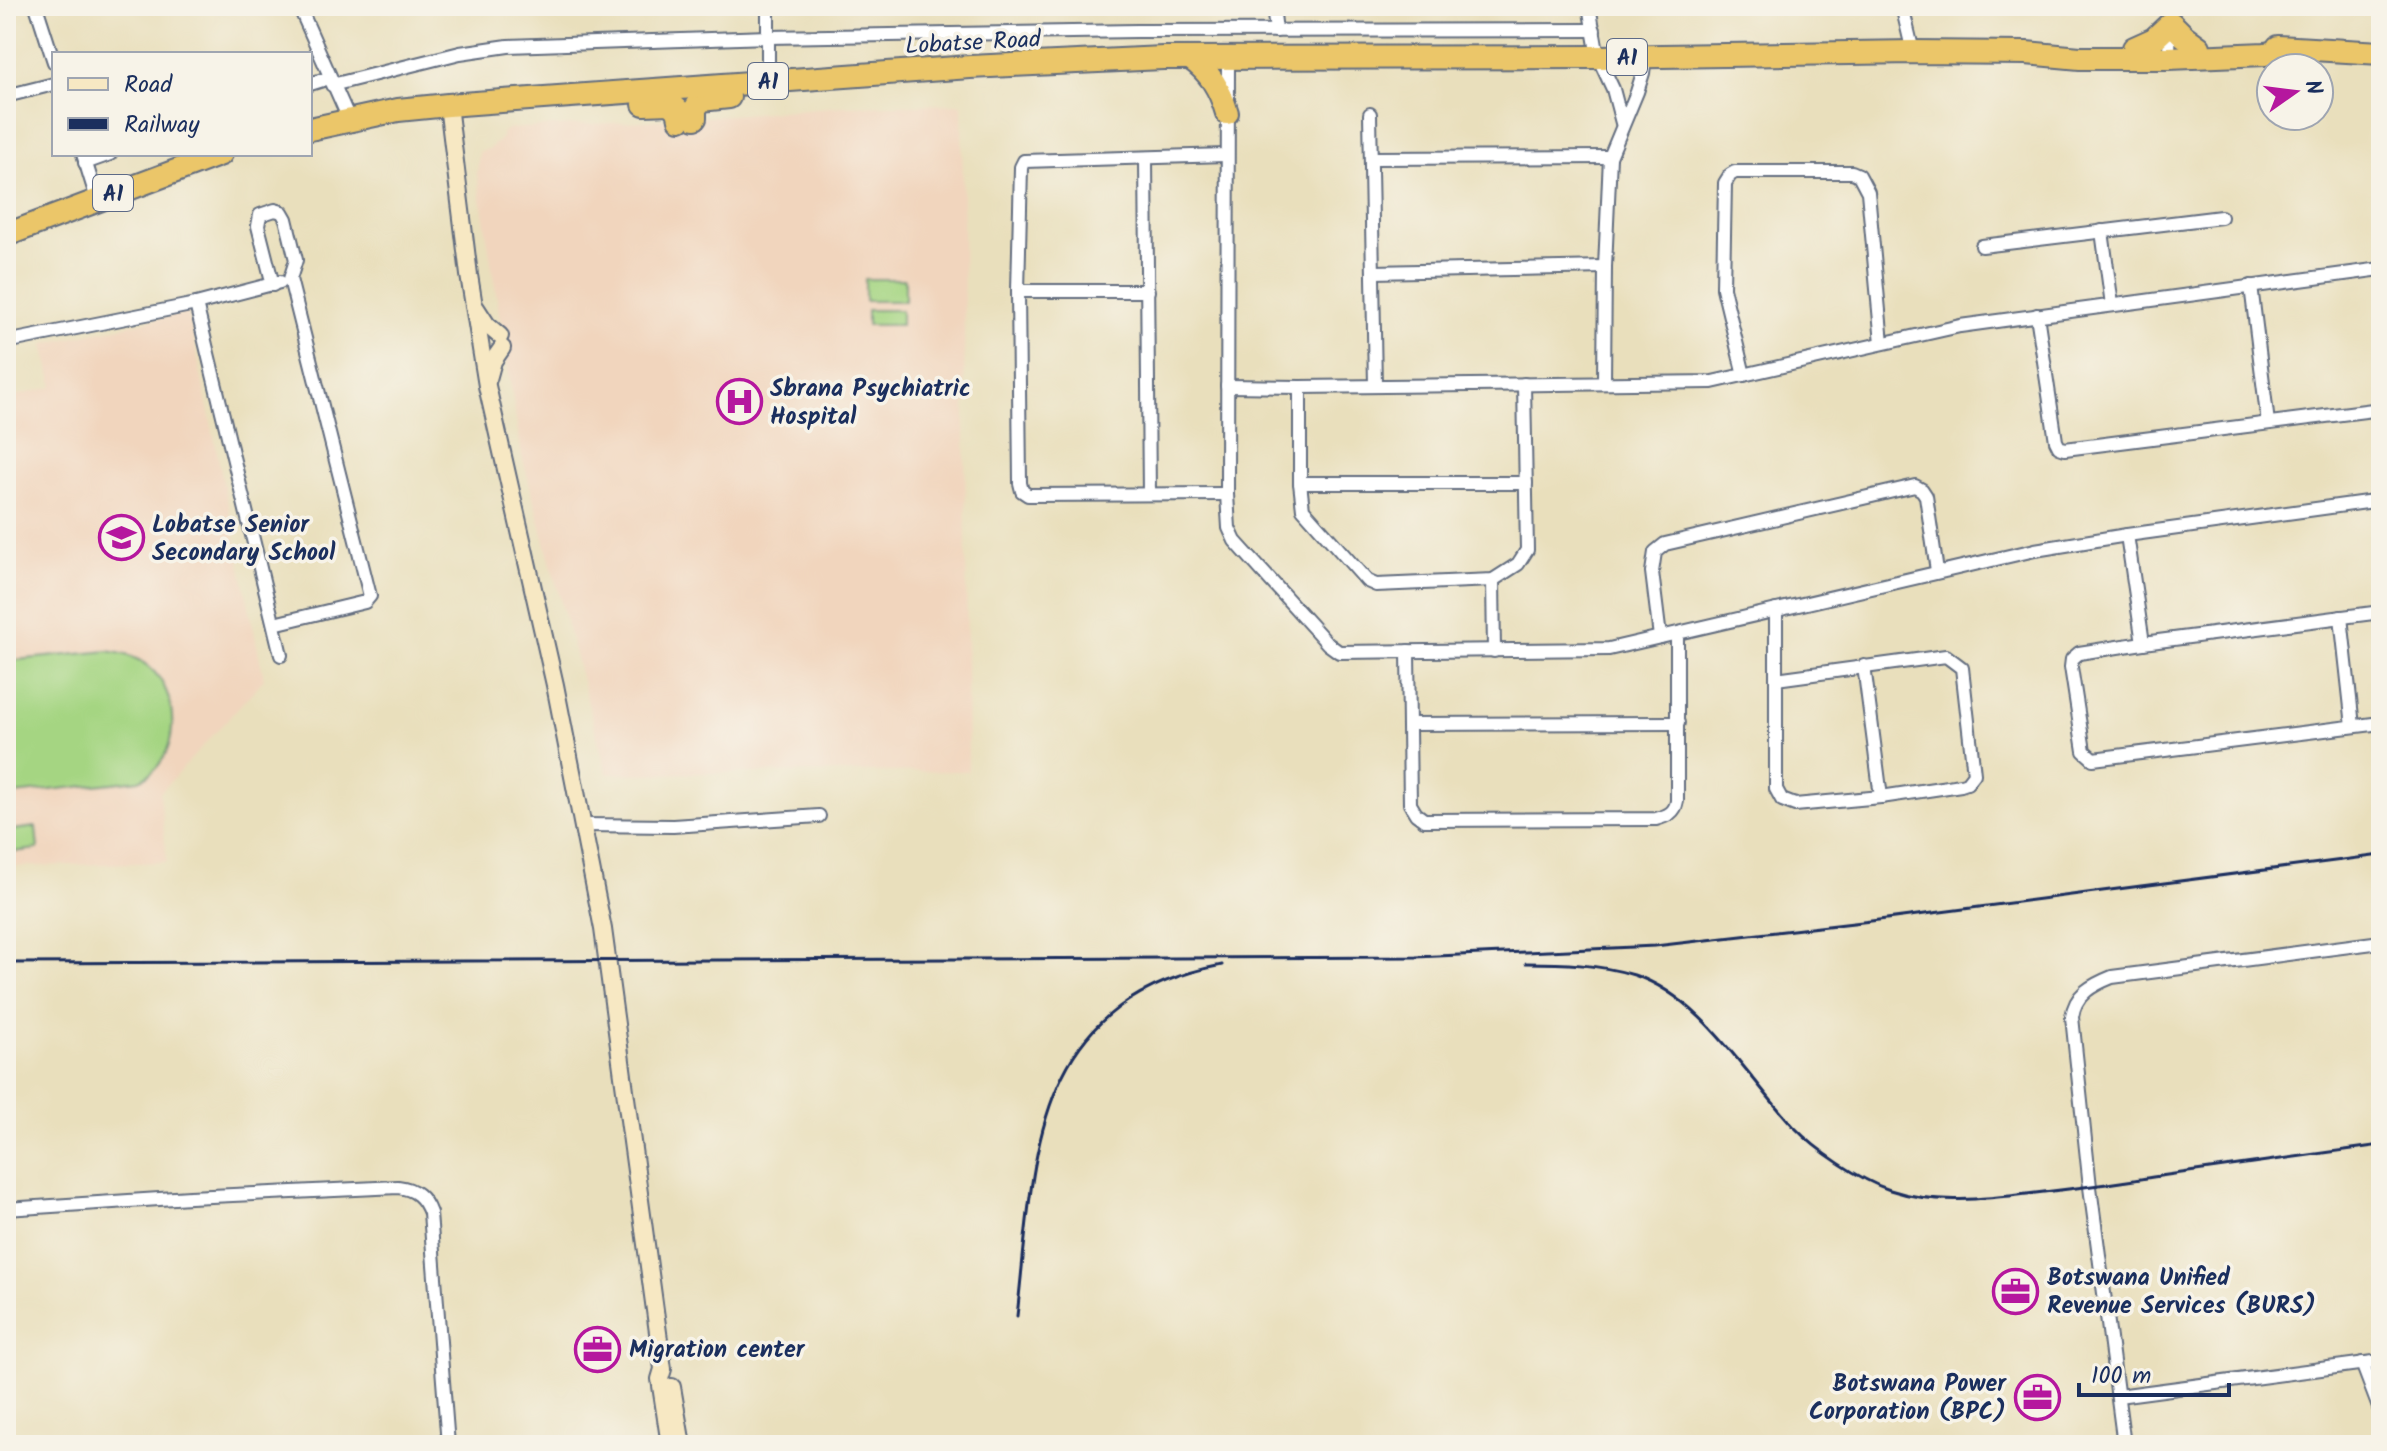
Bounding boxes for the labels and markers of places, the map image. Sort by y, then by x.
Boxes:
place label: Sbrana Psychiatric Hospital [770,370,971,437]
hospital icon: Sbrana Psychiatric Hospital [715,378,763,426]
place label: Lobatse Senior Secondary School [152,506,336,573]
school or university icon: Lobatse Senior Secondary School [97,514,145,562]
place label: Botswana Unified Revenue Services (BURS) [2047,1259,2316,1326]
office icon: Botswana Unified Revenue Services (BURS) [1992,1267,2040,1315]
office icon: Migration center [574,1325,622,1373]
place label: Migration center [629,1331,806,1370]
place label: Botswana Power Corporation (BPC) [1809,1365,2007,1432]
office icon: Botswana Power Corporation (BPC) [2013,1373,2061,1421]

